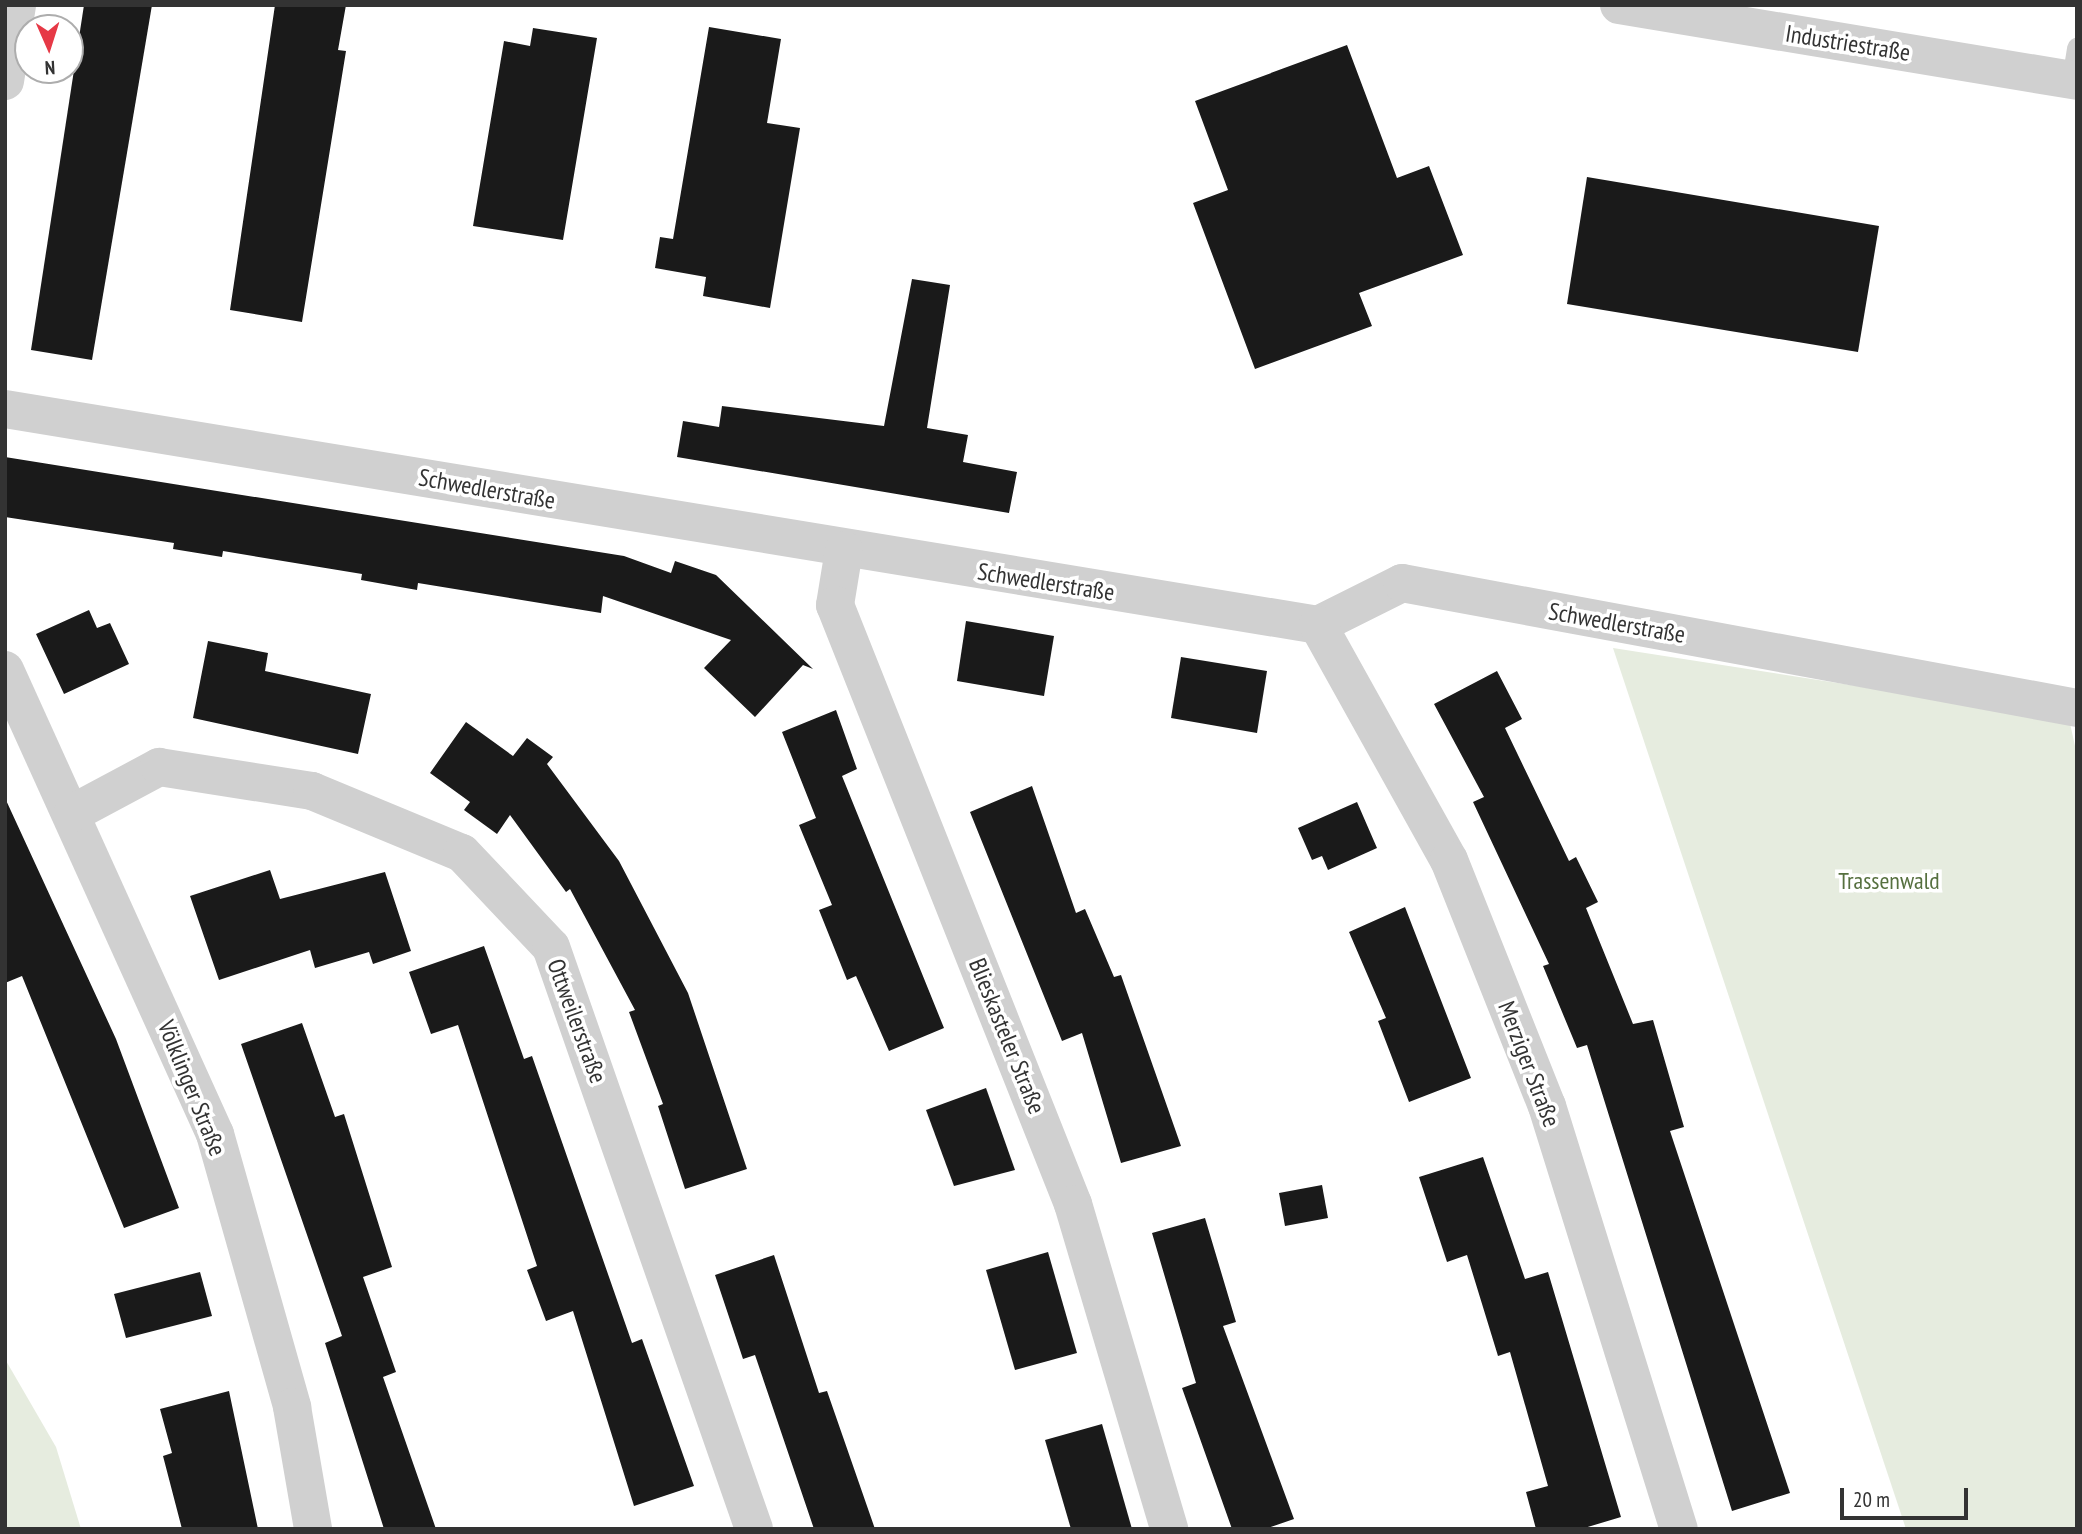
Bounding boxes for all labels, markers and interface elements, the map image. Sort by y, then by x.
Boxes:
north arrow [14,14,84,84]
street label: Industriestraße [1784,19,1912,67]
text: N [44,56,56,80]
street label: Schwedlerstraße [416,463,558,515]
street label: Schwedlerstraße [975,557,1117,607]
street label: Schwedlerstraße [1546,597,1688,649]
park label: Trassenwald [1838,867,1940,895]
street label: Blieskasteler Straße [963,954,1051,1118]
street label: Ottweilerstraße [541,955,613,1087]
street label: Merziger Straße [1492,997,1566,1131]
street label: Völklinger Straße [152,1016,232,1160]
scale bar [1844,1474,1972,1518]
text: 20 m [1853,1486,1890,1513]

